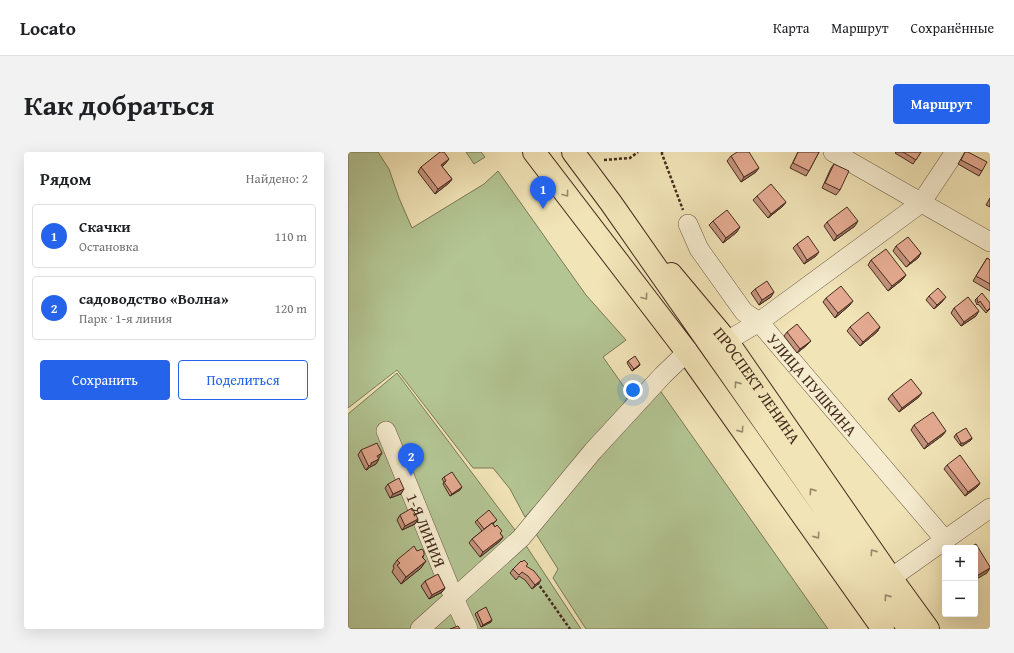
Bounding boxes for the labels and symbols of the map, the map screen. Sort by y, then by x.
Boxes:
pin: 1 [530,176,556,209]
one-way arrow [561,190,568,197]
one-way arrow [640,293,647,300]
street label: ПРОСПЕКТ ЛЕНИНА [708,322,807,449]
street label: УЛИЦА ПУШКИНА [762,328,863,442]
your location [623,380,643,400]
one-way arrow [734,381,742,388]
one-way arrow [736,426,744,433]
pin: 2 [398,443,424,476]
one-way arrow [810,488,817,495]
street label: 1-Я ЛИНИЯ [401,490,452,571]
one-way arrow [812,532,820,539]
one-way arrow [871,549,878,556]
one-way arrow [884,594,891,601]

